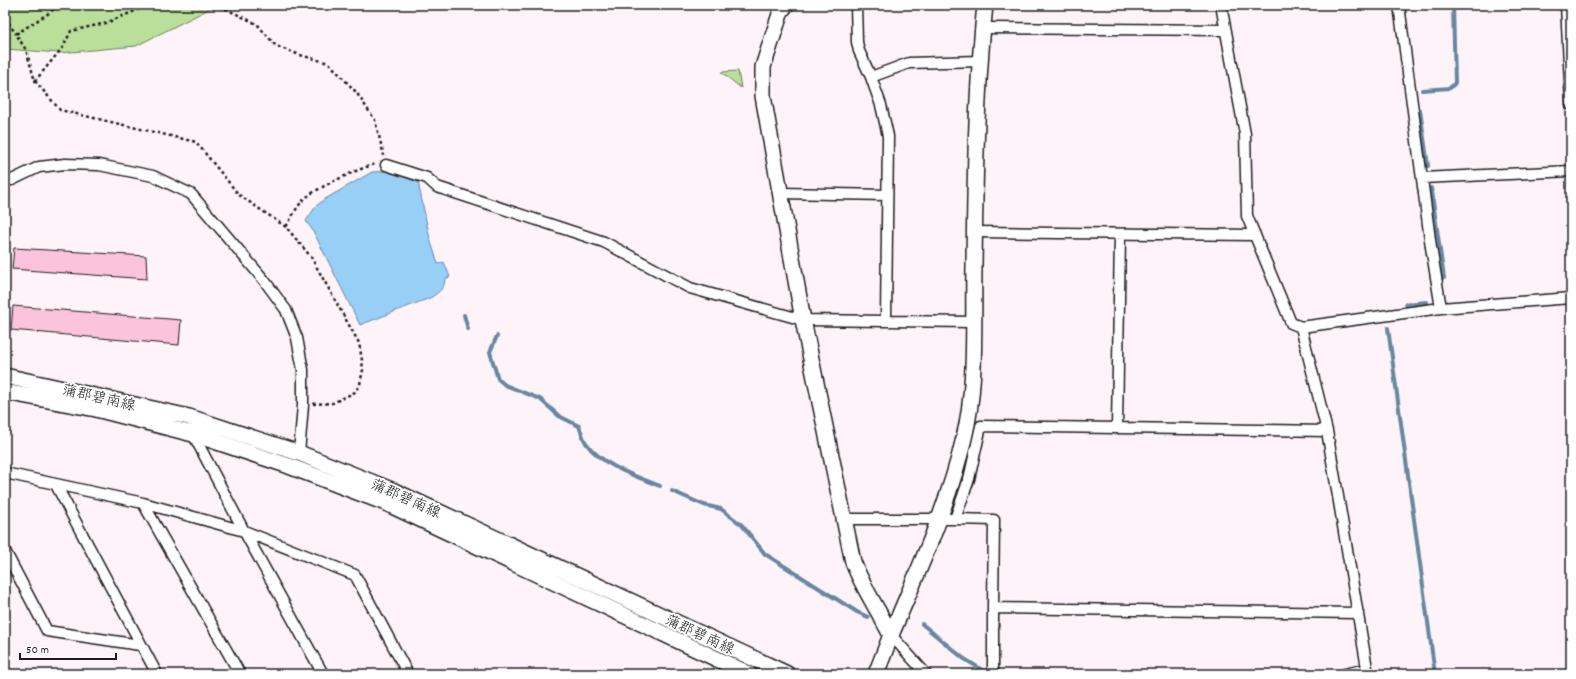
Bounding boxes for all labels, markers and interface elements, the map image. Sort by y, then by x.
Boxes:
street label: 蒲郡碧南線 [60,380,138,418]
street label: 蒲郡碧南線 [366,475,444,525]
street label: 蒲郡碧南線 [661,610,738,662]
scale bar [20,635,116,661]
text: 50 m [26,642,49,659]

